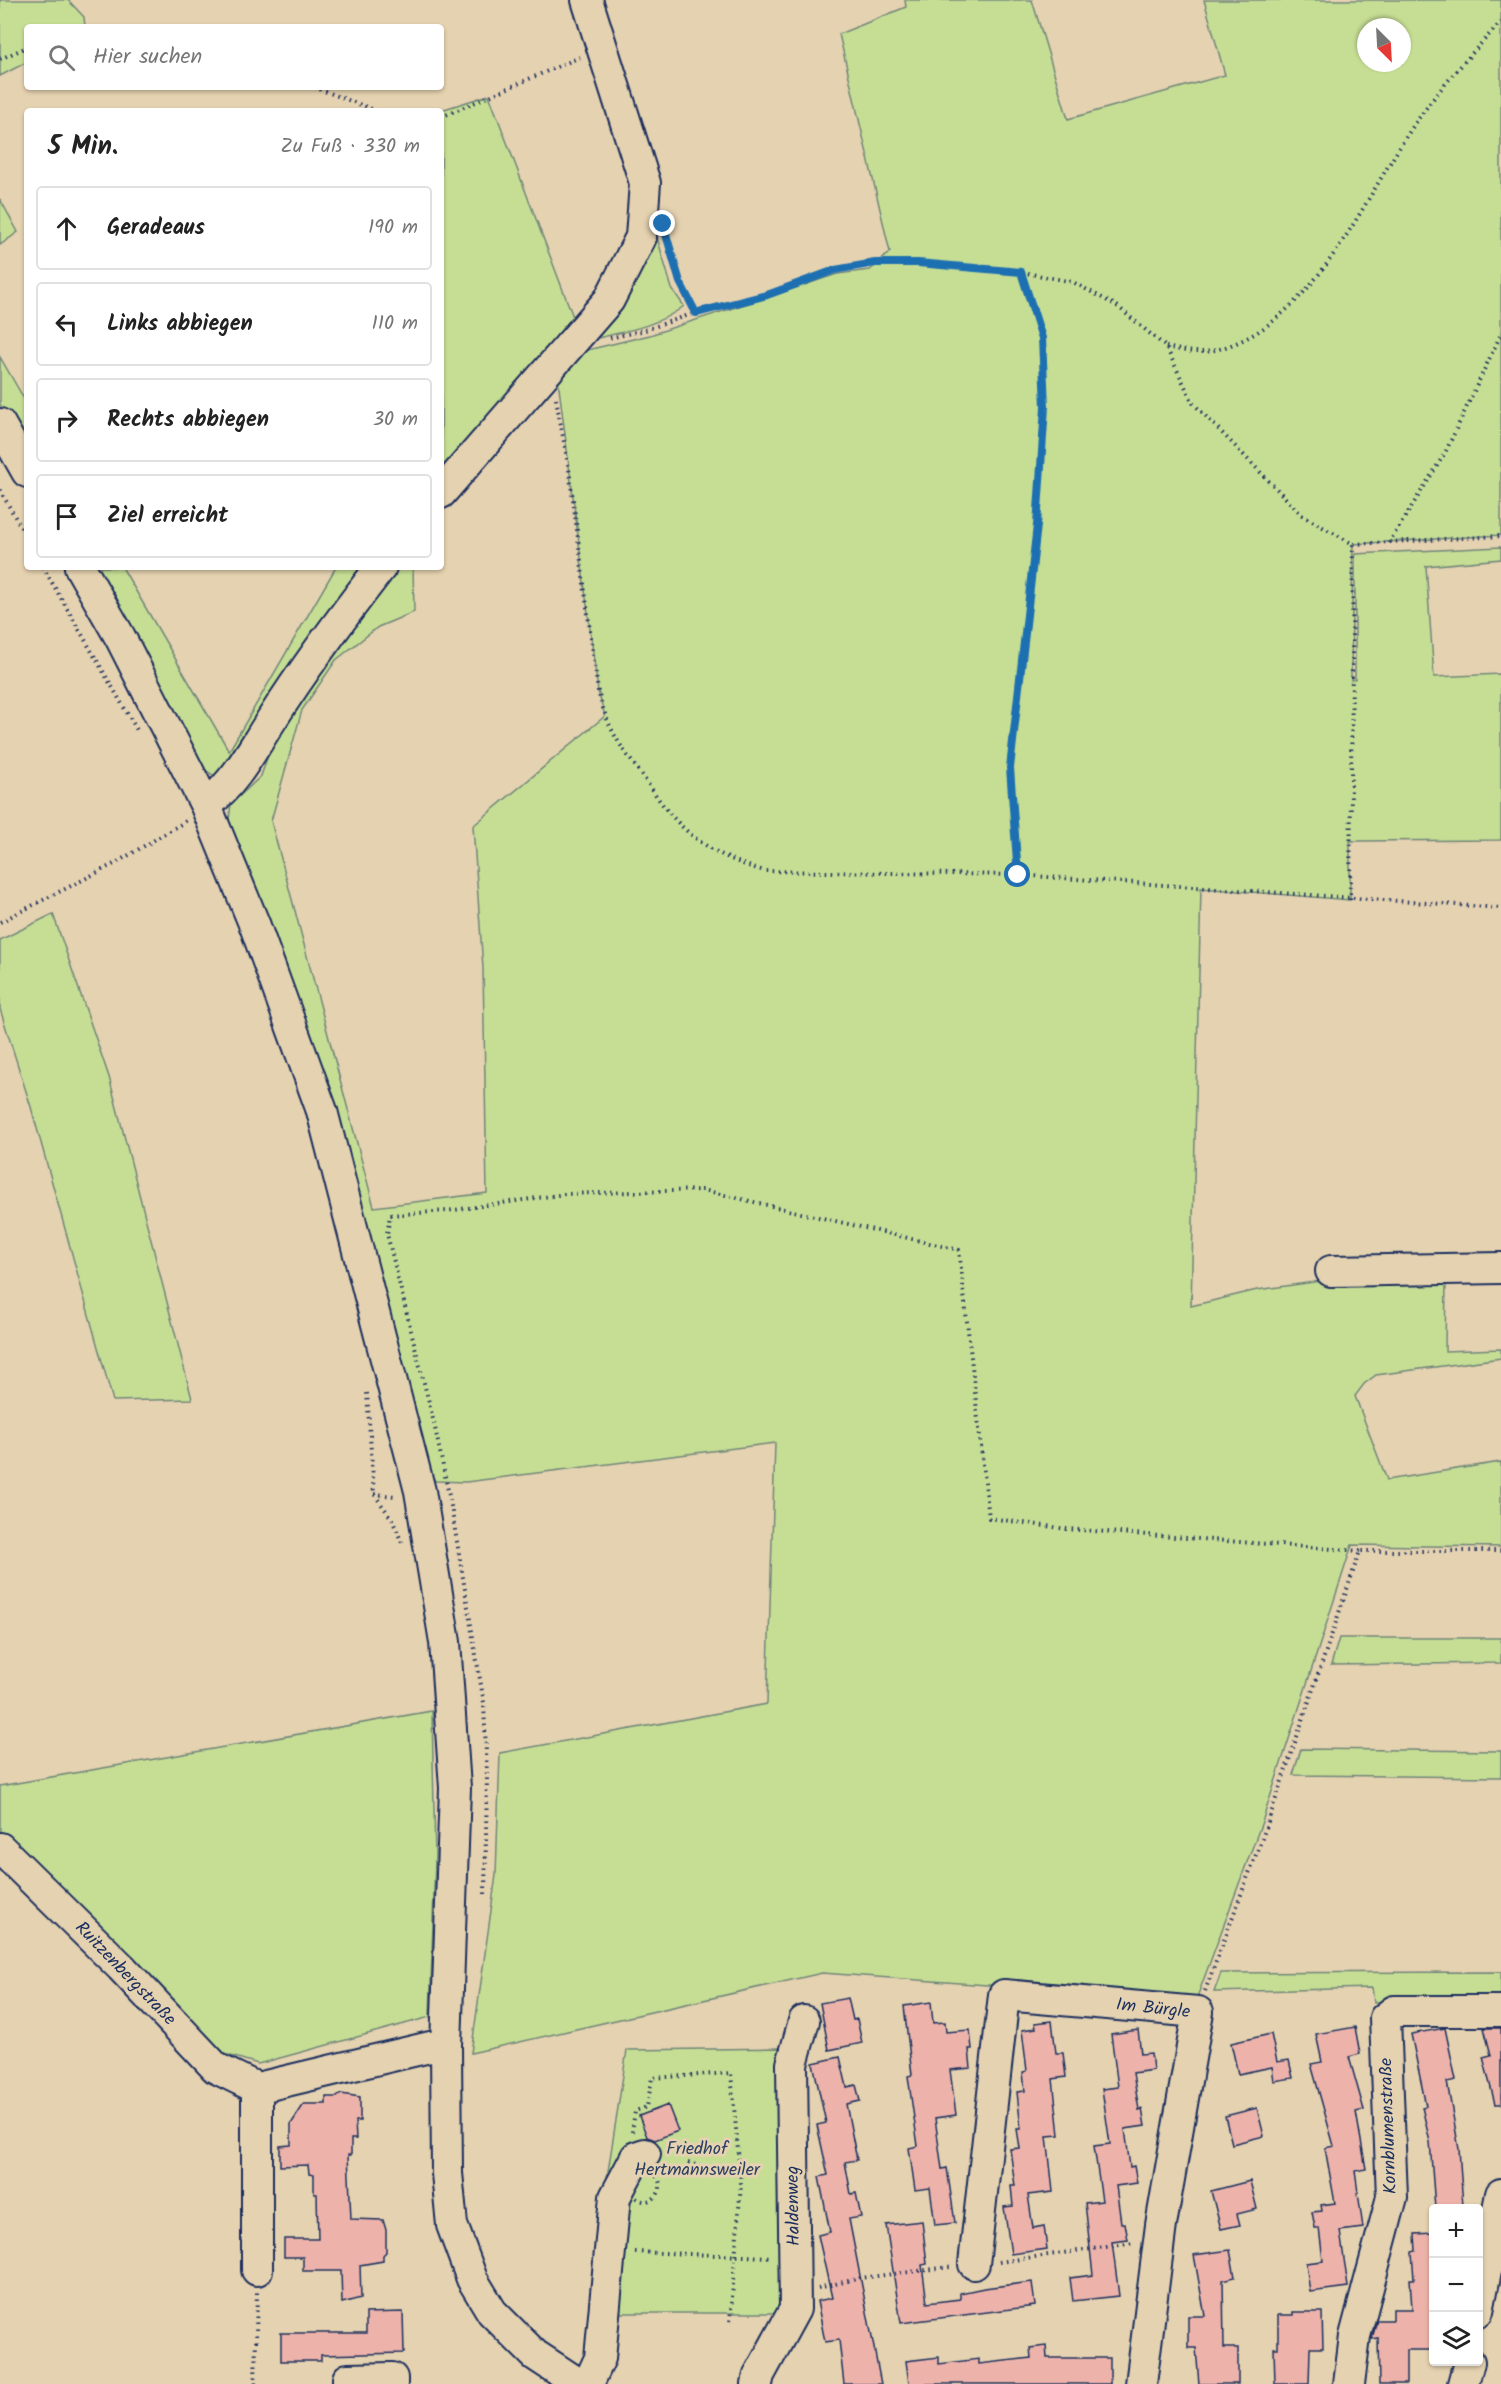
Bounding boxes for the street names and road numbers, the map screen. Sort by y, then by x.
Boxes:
street label: Ruitzenbergstraße [67,1915,183,2033]
street label: Im Bürgle [1115,1991,1191,2027]
street label: Kornblumenstraße [1372,2057,1406,2195]
street label: Haldenweg [779,2166,809,2246]

